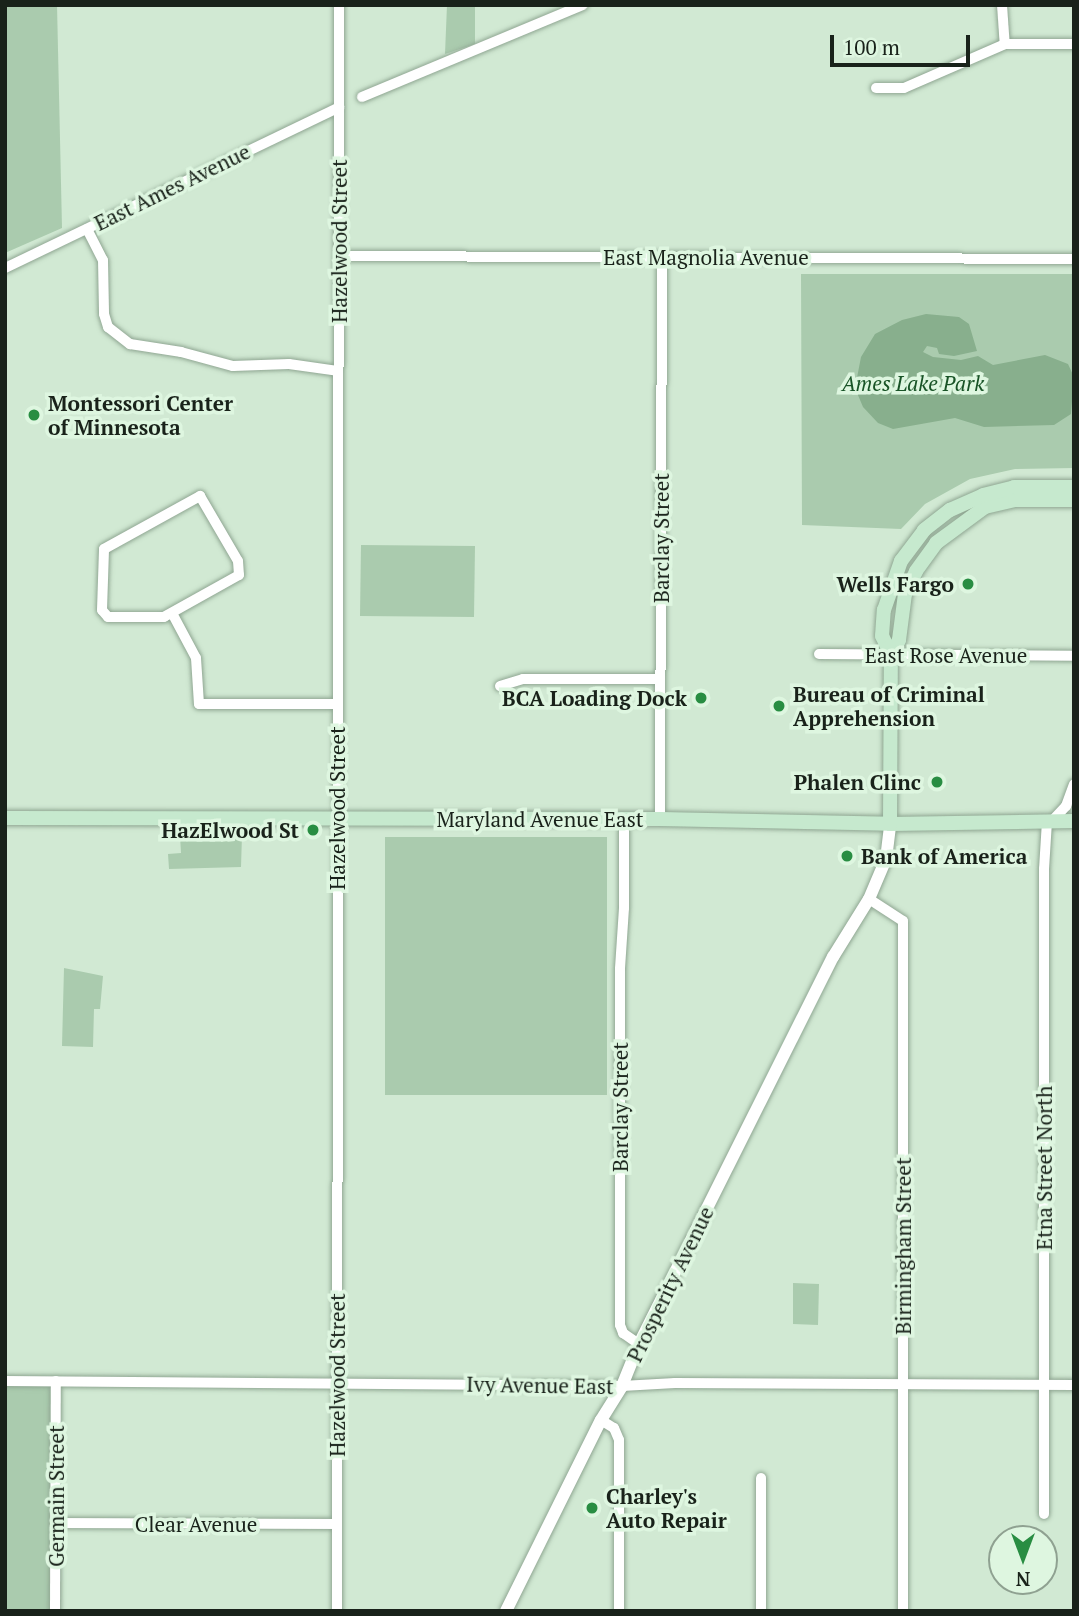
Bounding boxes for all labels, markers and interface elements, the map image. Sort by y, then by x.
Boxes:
scale bar [834,21,974,65]
text: 100 m [843,33,900,61]
street label: East Ames Avenue [90,138,254,236]
street label: Hazelwood Street [326,159,352,323]
street label: East Magnolia Avenue [603,244,809,270]
park label: Ames Lake Park [842,370,984,396]
place label: Montessori Center of Minnesota [48,390,233,440]
marker: Montessori Center of Minnesota [26,407,42,423]
street label: Barclay Street [648,473,674,603]
place label: Wells Fargo [836,571,954,597]
marker: Wells Fargo [960,576,976,592]
street label: East Rose Avenue [865,642,1027,668]
place label: Bureau of Criminal Apprehension [793,681,985,731]
place label: BCA Loading Dock [502,685,687,711]
marker: BCA Loading Dock [693,690,709,706]
marker: Bureau of Criminal Apprehension [771,698,787,714]
street label: Hazelwood Street [324,726,350,890]
place label: Phalen Clinc [794,769,921,795]
marker: Phalen Clinc [927,772,947,792]
street label: Maryland Avenue East [436,806,644,832]
place label: HazElwood St [161,817,299,843]
marker: HazElwood St [305,822,321,838]
place label: Bank of America [861,843,1028,869]
marker: Bank of America [839,848,855,864]
street label: Barclay Street [607,1042,633,1172]
street label: Etna Street North [1031,1086,1057,1250]
street label: Birmingham Street [890,1157,916,1335]
street label: Prosperity Avenue [621,1202,719,1366]
street label: Hazelwood Street [324,1293,350,1457]
street label: Ivy Avenue East [466,1371,614,1399]
street label: Germain Street [43,1425,69,1567]
place label: Charley's Auto Repair [606,1483,727,1533]
marker: Charley's Auto Repair [584,1500,600,1516]
street label: Clear Avenue [135,1511,257,1537]
north arrow [988,1525,1058,1595]
text: N [1016,1567,1030,1592]

